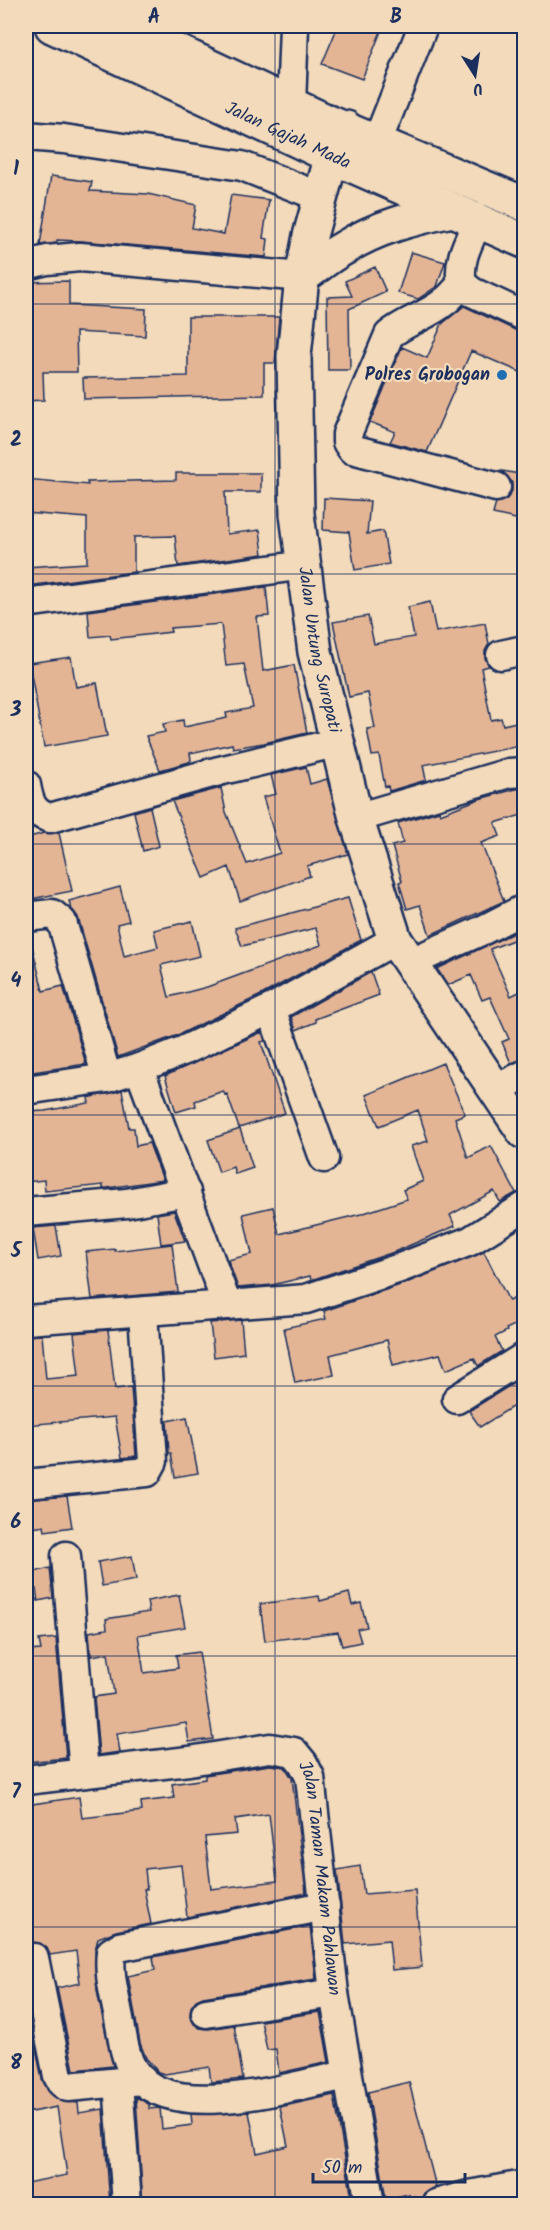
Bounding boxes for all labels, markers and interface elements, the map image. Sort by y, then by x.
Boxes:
text: A [148,2,160,34]
text: B [390,2,402,34]
north arrow [445,45,505,105]
text: U [470,75,485,102]
street label: Jalan Gajah Mada [220,94,355,178]
text: 1 [13,154,19,186]
place label: Polres Grobogan [365,361,490,390]
marker: Polres Grobogan [495,368,509,382]
text: 2 [10,425,22,457]
street label: Jalan Untung Suropati [290,565,349,737]
text: 3 [10,695,22,727]
text: 4 [11,966,22,998]
text: 5 [10,1236,23,1268]
text: 6 [11,1507,22,1539]
street label: Jalan Taman Makam Pahlawan [290,1756,349,1997]
text: 7 [11,1777,21,1809]
text: 8 [10,2048,22,2080]
scale bar [313,2146,464,2184]
text: 50 m [322,2154,362,2183]

